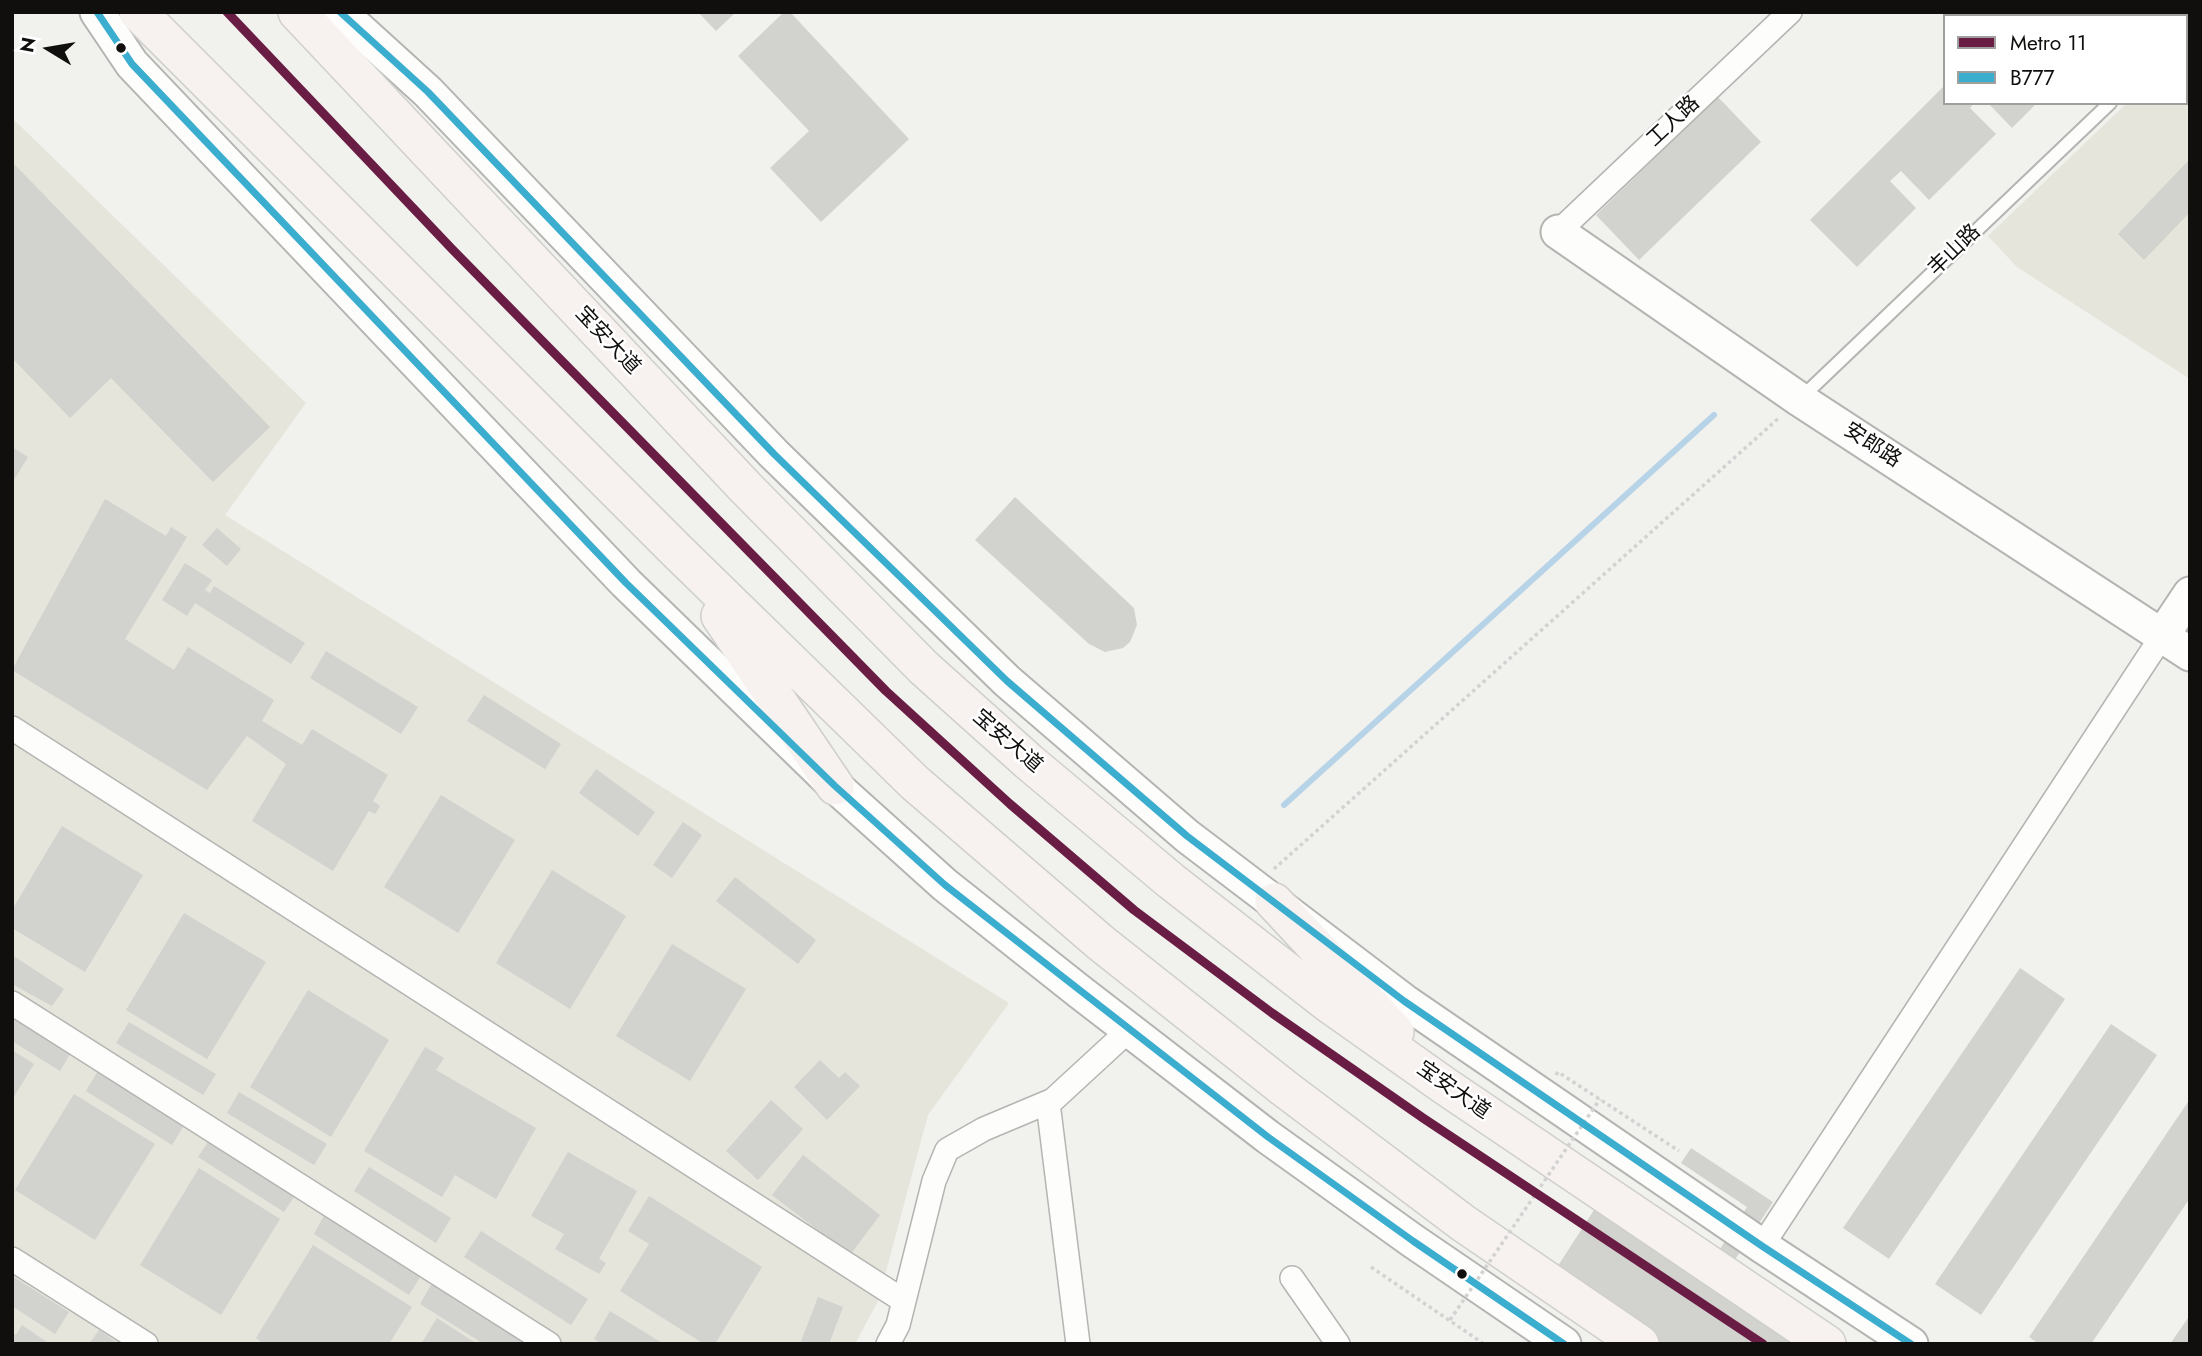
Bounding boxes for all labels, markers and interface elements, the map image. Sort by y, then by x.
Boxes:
north arrow [14,14,84,84]
legend [1943,14,2188,105]
text: Metro 11 [2010,28,2086,58]
text: N [13,35,43,55]
unlabelled marker [114,41,128,55]
text: B777 [2010,63,2054,93]
street label: 工人路 [1642,91,1706,153]
street label: 丰山路 [1924,220,1986,282]
street label: 宝安大道 [569,302,645,380]
street label: 安郎路 [1839,418,1905,474]
street label: 宝安大道 [967,705,1047,779]
street label: 宝安大道 [1411,1057,1495,1125]
unlabelled marker [1455,1267,1469,1281]

